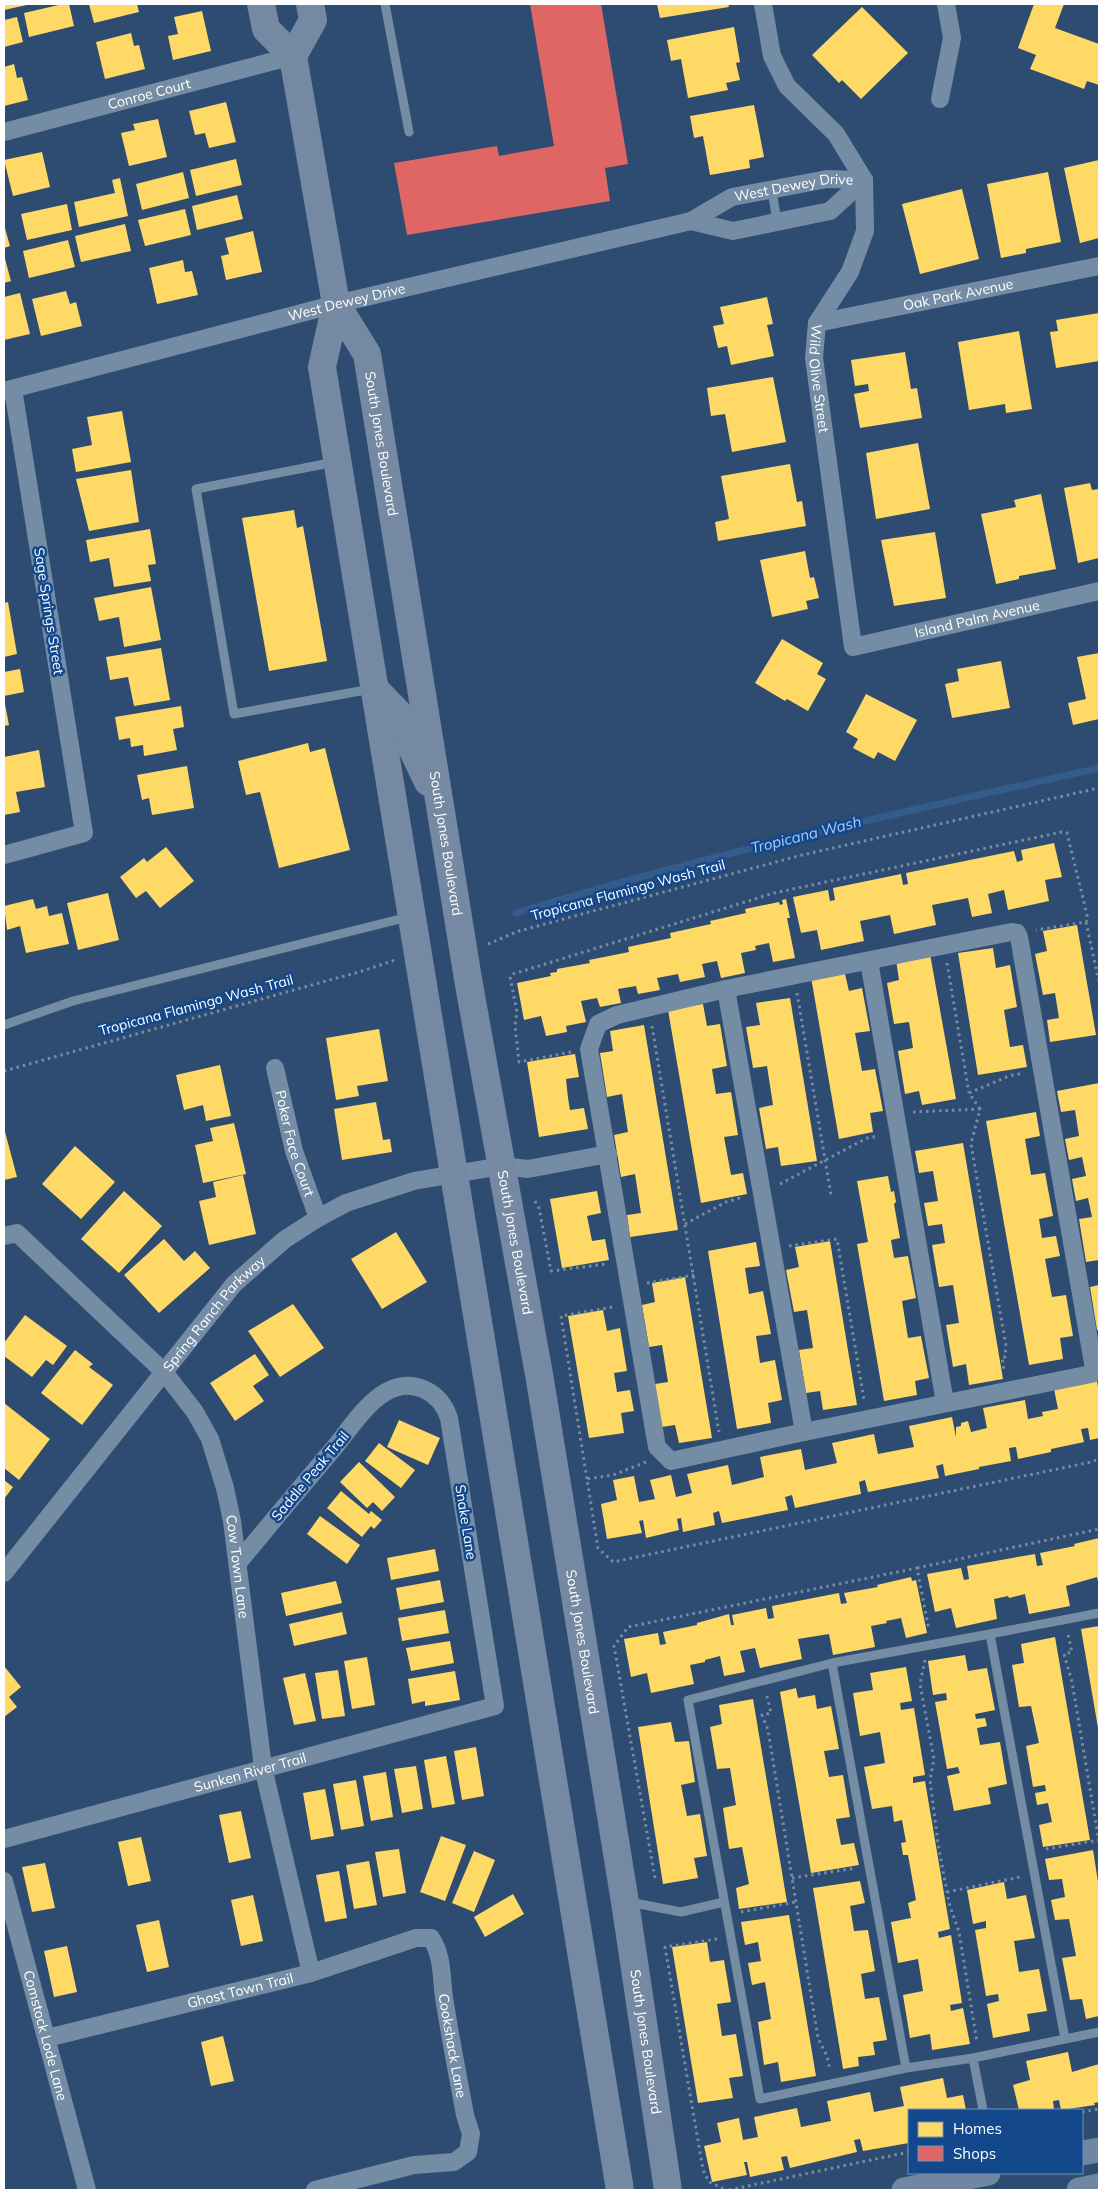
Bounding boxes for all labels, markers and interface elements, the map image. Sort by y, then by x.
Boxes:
street label: Conroe Court [106,74,193,113]
street label: West Dewey Drive [733,170,853,205]
street label: Oak Park Avenue [901,275,1015,314]
street label: West Dewey Drive [286,279,407,325]
street label: Wild Olive Street [805,323,833,434]
street label: South Jones Boulevard [361,370,402,517]
street label: Sage Springs Street [30,546,68,676]
street label: Island Palm Avenue [913,596,1041,642]
street label: South Jones Boulevard [426,770,467,917]
water label: Tropicana Wash [749,812,863,857]
street label: Tropicana Flamingo Wash Trail [529,855,727,925]
street label: Tropicana Flamingo Wash Trail [97,970,295,1040]
street label: Poker Face Court [271,1088,319,1199]
street label: South Jones Boulevard [494,1169,537,1316]
street label: Spring Ranch Parkway [159,1251,269,1375]
street label: Saddle Peak Trail [267,1427,353,1525]
street label: Snake Lane [451,1483,481,1561]
street label: Cow Town Lane [222,1513,253,1619]
street label: South Jones Boulevard [562,1568,603,1715]
street label: Sunken River Trail [192,1748,308,1796]
street label: Comstock Lode Lane [19,1968,72,2103]
street label: South Jones Boulevard [626,1968,666,2115]
street label: Ghost Town Trail [185,1969,295,2012]
street label: Cookshack Lane [435,1992,471,2099]
legend [908,2109,1083,2174]
text: Homes [953,2119,1002,2138]
text: Shops [953,2144,996,2163]

